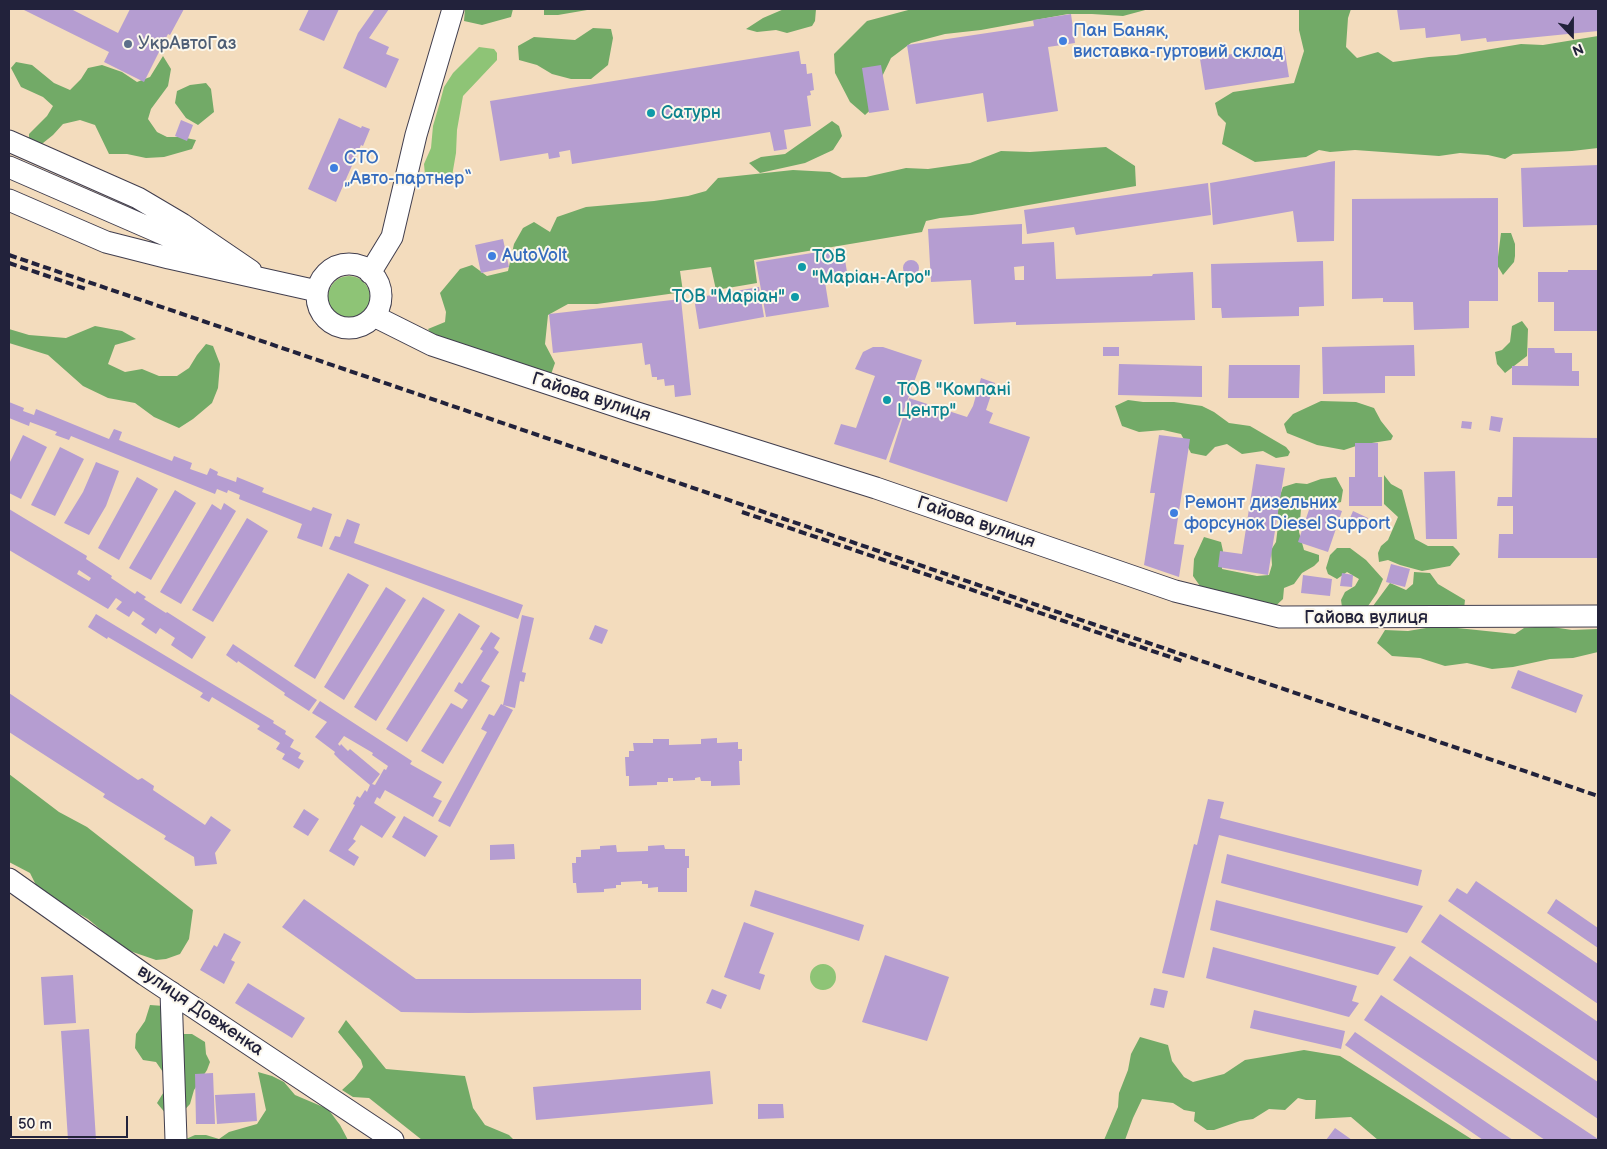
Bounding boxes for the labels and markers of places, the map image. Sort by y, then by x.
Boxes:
place label: Пан Баняк, виставка-гуртовий склад [1073,20,1283,62]
place label: УкрАвтоГаз [138,33,236,55]
marker: Пан Баняк, виставка-гуртовий склад [1057,35,1069,47]
marker: УкрАвтоГаз [122,38,134,50]
place label: Сатурн [661,102,721,124]
marker: Сатурн [645,107,657,119]
place label: СТО „Авто-партнер“ [344,147,472,190]
marker: СТО „Авто-партнер“ [328,162,340,174]
place label: AutoVolt [502,245,568,267]
place label: ТОВ "Маріан-Агро" [812,246,931,288]
marker: AutoVolt [486,250,498,262]
marker: ТОВ "Маріан-Агро" [796,261,808,273]
place label: ТОВ "Маріан" [672,286,785,308]
marker: ТОВ "Маріан" [789,291,801,303]
place label: ТОВ "Компані Центр" [897,379,1011,422]
marker: ТОВ "Компані Центр" [881,394,893,406]
place label: Ремонт дизельних форсунок Diesel Support [1184,492,1390,534]
marker: Ремонт дизельних форсунок Diesel Support [1168,507,1180,519]

